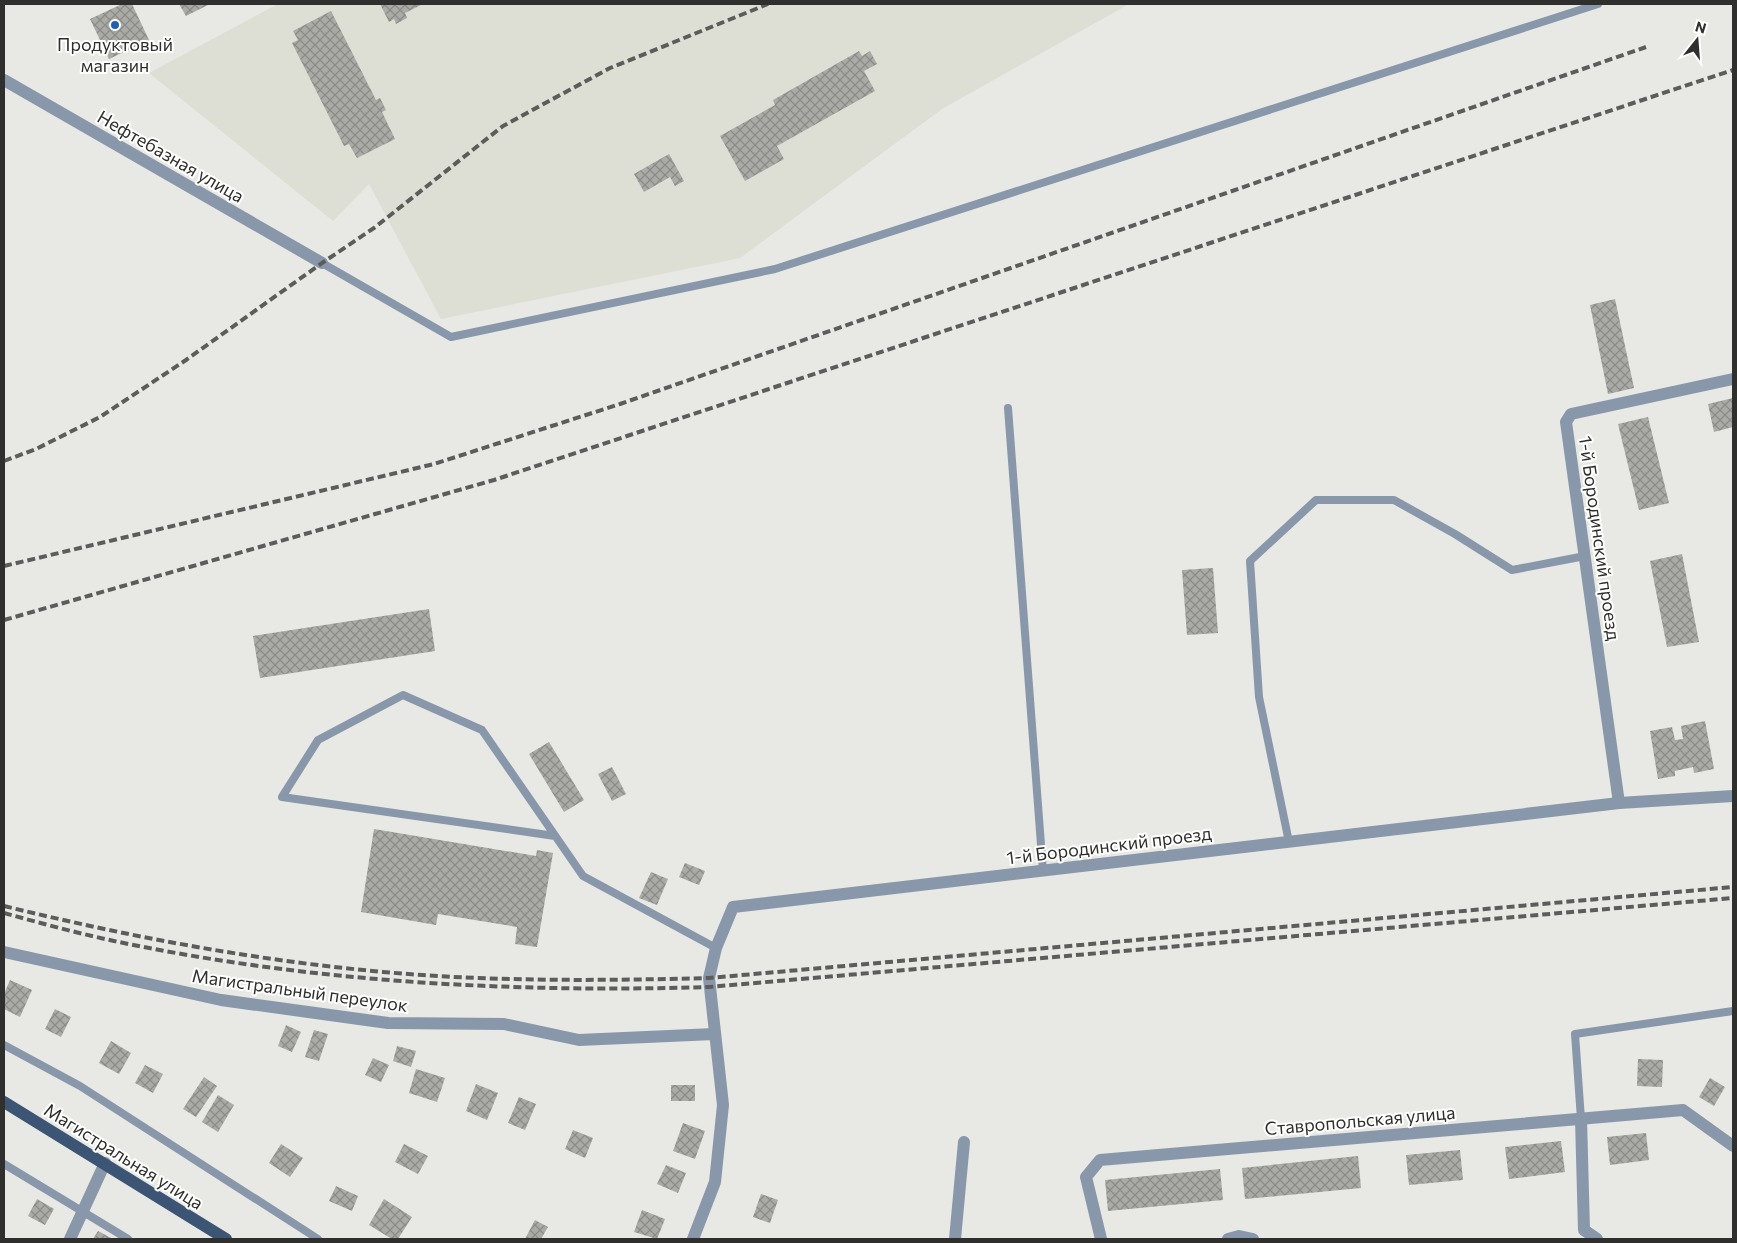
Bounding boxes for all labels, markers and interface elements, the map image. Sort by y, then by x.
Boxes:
north arrow [1672,15,1722,65]
text: N [1693,17,1708,37]
marker: Продуктовый магазин [109,19,121,31]
place label: Продуктовый магазин [57,33,173,76]
street label: Нефтебазная улица [94,105,248,207]
street label: 1-й Бородинский проезд [1575,434,1625,642]
street label: 1-й Бородинский проезд [1005,821,1213,868]
street label: Магистральный переулок [191,964,410,1016]
street label: Магистральная улица [40,1098,208,1214]
street label: Ставропольская улица [1264,1101,1456,1139]

